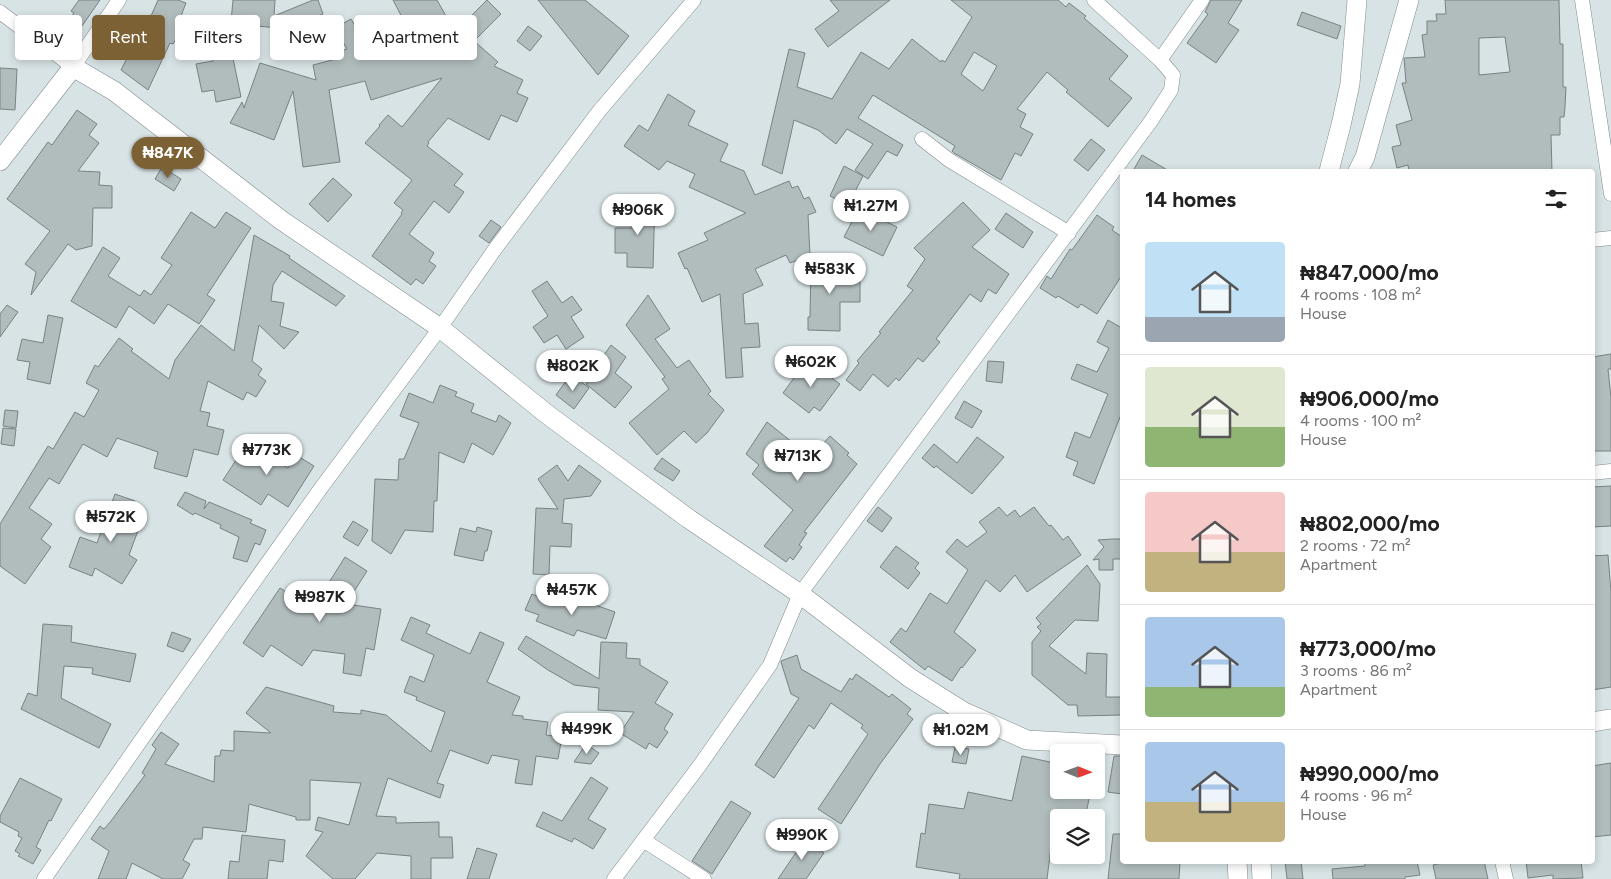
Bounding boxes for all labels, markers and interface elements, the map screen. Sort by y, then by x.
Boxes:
chip: Buy [15,15,82,60]
chip: Rent [92,15,165,60]
chip: Filters [175,15,260,60]
chip: New [270,15,344,60]
chip: Apartment [354,15,477,60]
pin: ₦847K [133,136,203,179]
text: ₦847K [142,143,194,162]
icon: filters [1542,185,1570,213]
text: 14 homes [1145,187,1236,212]
pin: ₦1.27M [830,190,912,232]
pin: ₦906K [603,194,673,236]
text: ₦1.27M [844,196,898,215]
text: ₦906K [612,200,664,219]
pin: ₦583K [795,252,865,295]
text: ₦583K [805,259,855,278]
text: ₦847,000/mo [1300,260,1439,285]
icon: home [1185,262,1245,322]
text: 4 rooms · 108 m² [1300,285,1421,304]
text: House [1300,304,1346,323]
pin: ₦602K [776,346,846,388]
pin: ₦802K [538,350,608,392]
text: ₦602K [785,352,837,371]
text: ₦802K [547,356,599,375]
text: ₦906,000/mo [1300,386,1439,411]
icon: home [1185,387,1245,447]
text: 4 rooms · 100 m² [1300,411,1421,430]
text: House [1300,430,1346,449]
pin: ₦773K [232,434,302,476]
text: ₦773K [243,440,291,459]
pin: ₦713K [763,440,833,482]
text: ₦713K [775,446,821,465]
pin: ₦572K [76,500,146,543]
text: ₦572K [86,507,136,526]
text: ₦802,000/mo [1300,511,1440,536]
icon: home [1185,512,1245,572]
text: 2 rooms · 72 m² [1300,536,1411,555]
text: Apartment [1300,555,1377,574]
pin: ₦457K [537,574,607,616]
pin: ₦987K [285,580,355,623]
text: ₦457K [547,580,597,599]
text: ₦987K [295,587,345,606]
text: ₦773,000/mo [1300,636,1436,661]
icon: home [1185,637,1245,697]
text: 3 rooms · 86 m² [1300,661,1412,680]
text: Apartment [1300,680,1377,699]
pin: ₦499K [552,712,622,755]
pin: ₦1.02M [920,714,1002,756]
text: ₦499K [562,719,612,738]
text: ₦1.02M [933,720,989,739]
north arrow [1050,744,1105,799]
map controls [1050,744,1105,864]
text: ₦990,000/mo [1300,761,1439,786]
icon: home [1185,762,1245,822]
text: 4 rooms · 96 m² [1300,786,1412,805]
text: House [1300,805,1346,824]
button: layers [1050,809,1105,864]
pin: ₦990K [767,818,837,861]
text: ₦990K [776,825,828,844]

